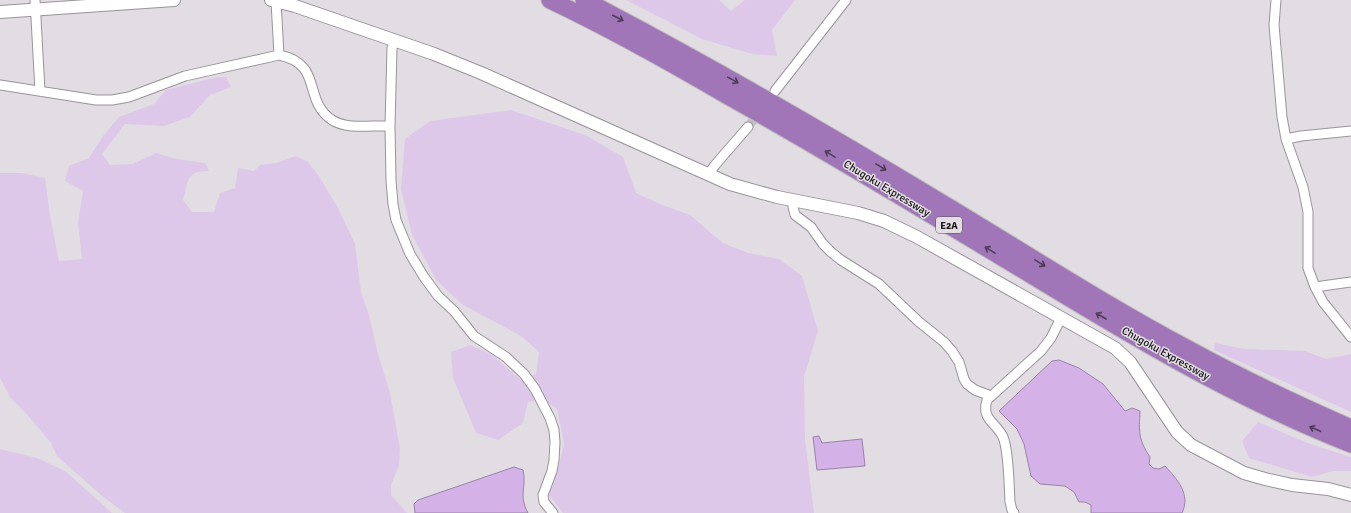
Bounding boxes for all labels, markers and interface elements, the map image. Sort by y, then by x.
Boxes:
one-way arrow [612,15,624,22]
one-way arrow [727,76,739,84]
one-way arrow [824,150,836,158]
street label: Chugoku Expressway [841,158,933,220]
one-way arrow [875,163,887,171]
road number: E2A [936,217,962,233]
one-way arrow [984,245,996,253]
one-way arrow [1034,259,1045,267]
one-way arrow [1095,312,1107,320]
street label: Chugoku Expressway [1120,324,1213,383]
one-way arrow [1310,425,1322,432]

